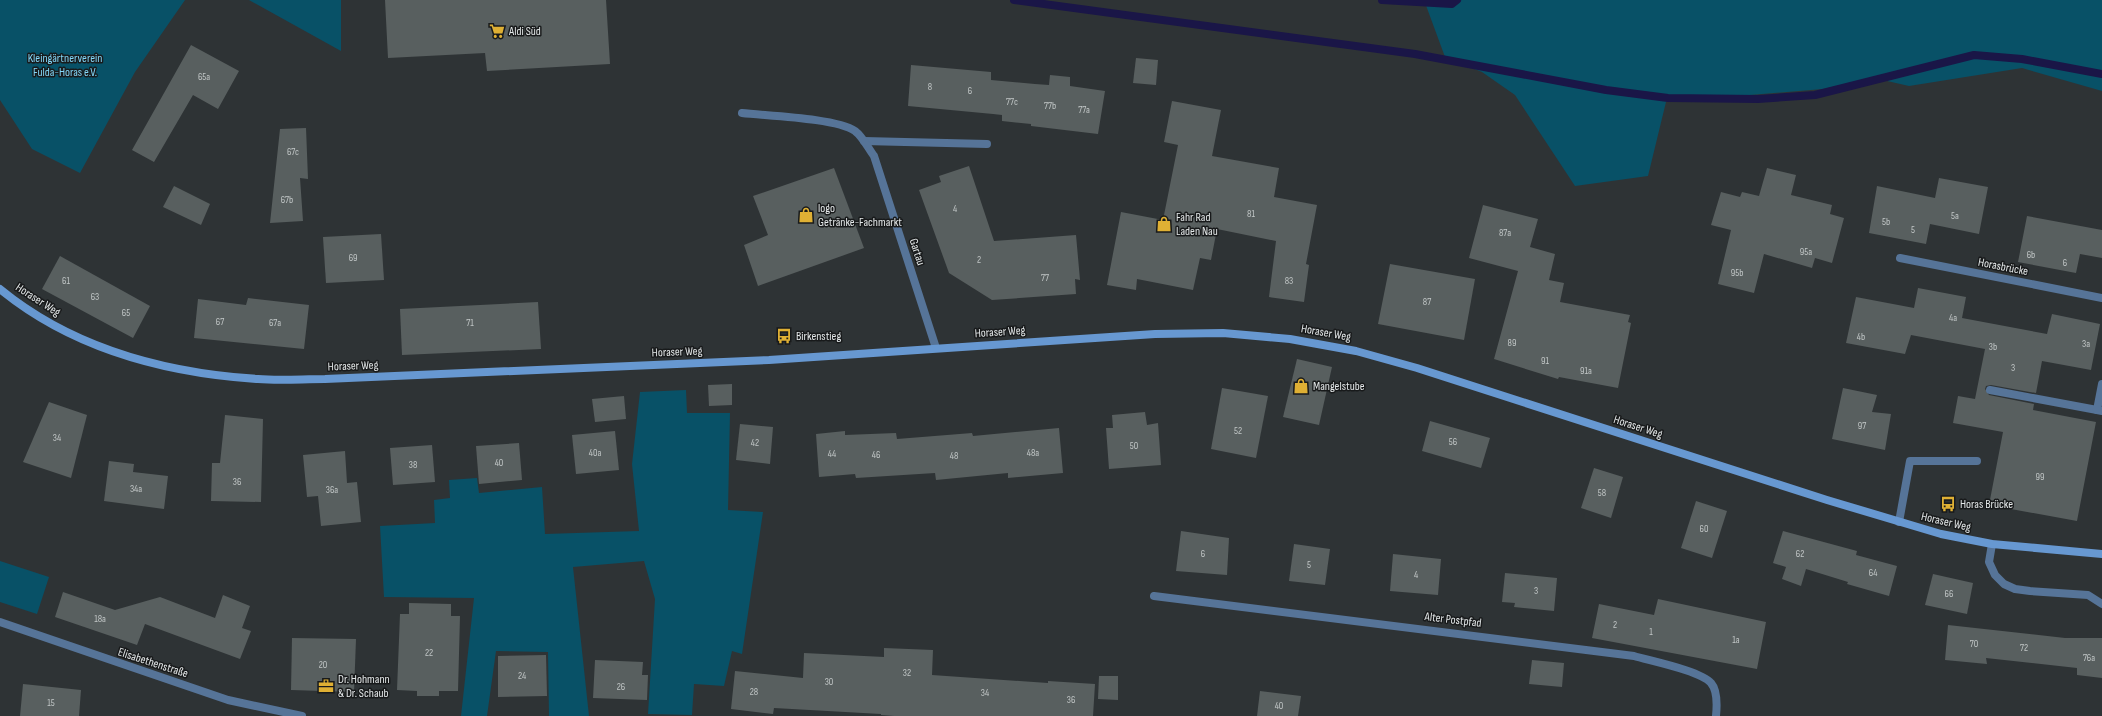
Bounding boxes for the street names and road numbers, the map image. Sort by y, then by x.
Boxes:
street label: Gartau [906,237,928,267]
street label: Horasbrücke [1977,255,2029,279]
street label: Horaser Weg [13,280,64,320]
street label: Horaser Weg [1300,321,1352,345]
street label: Horaser Weg [974,323,1026,341]
street label: Horaser Weg [651,344,703,360]
street label: Horaser Weg [327,358,379,374]
street label: Horaser Weg [1612,412,1665,442]
street label: Horaser Weg [1920,509,1973,535]
street label: Alter Postpfad [1423,609,1482,631]
street label: Elisabethenstraße [116,645,190,681]

